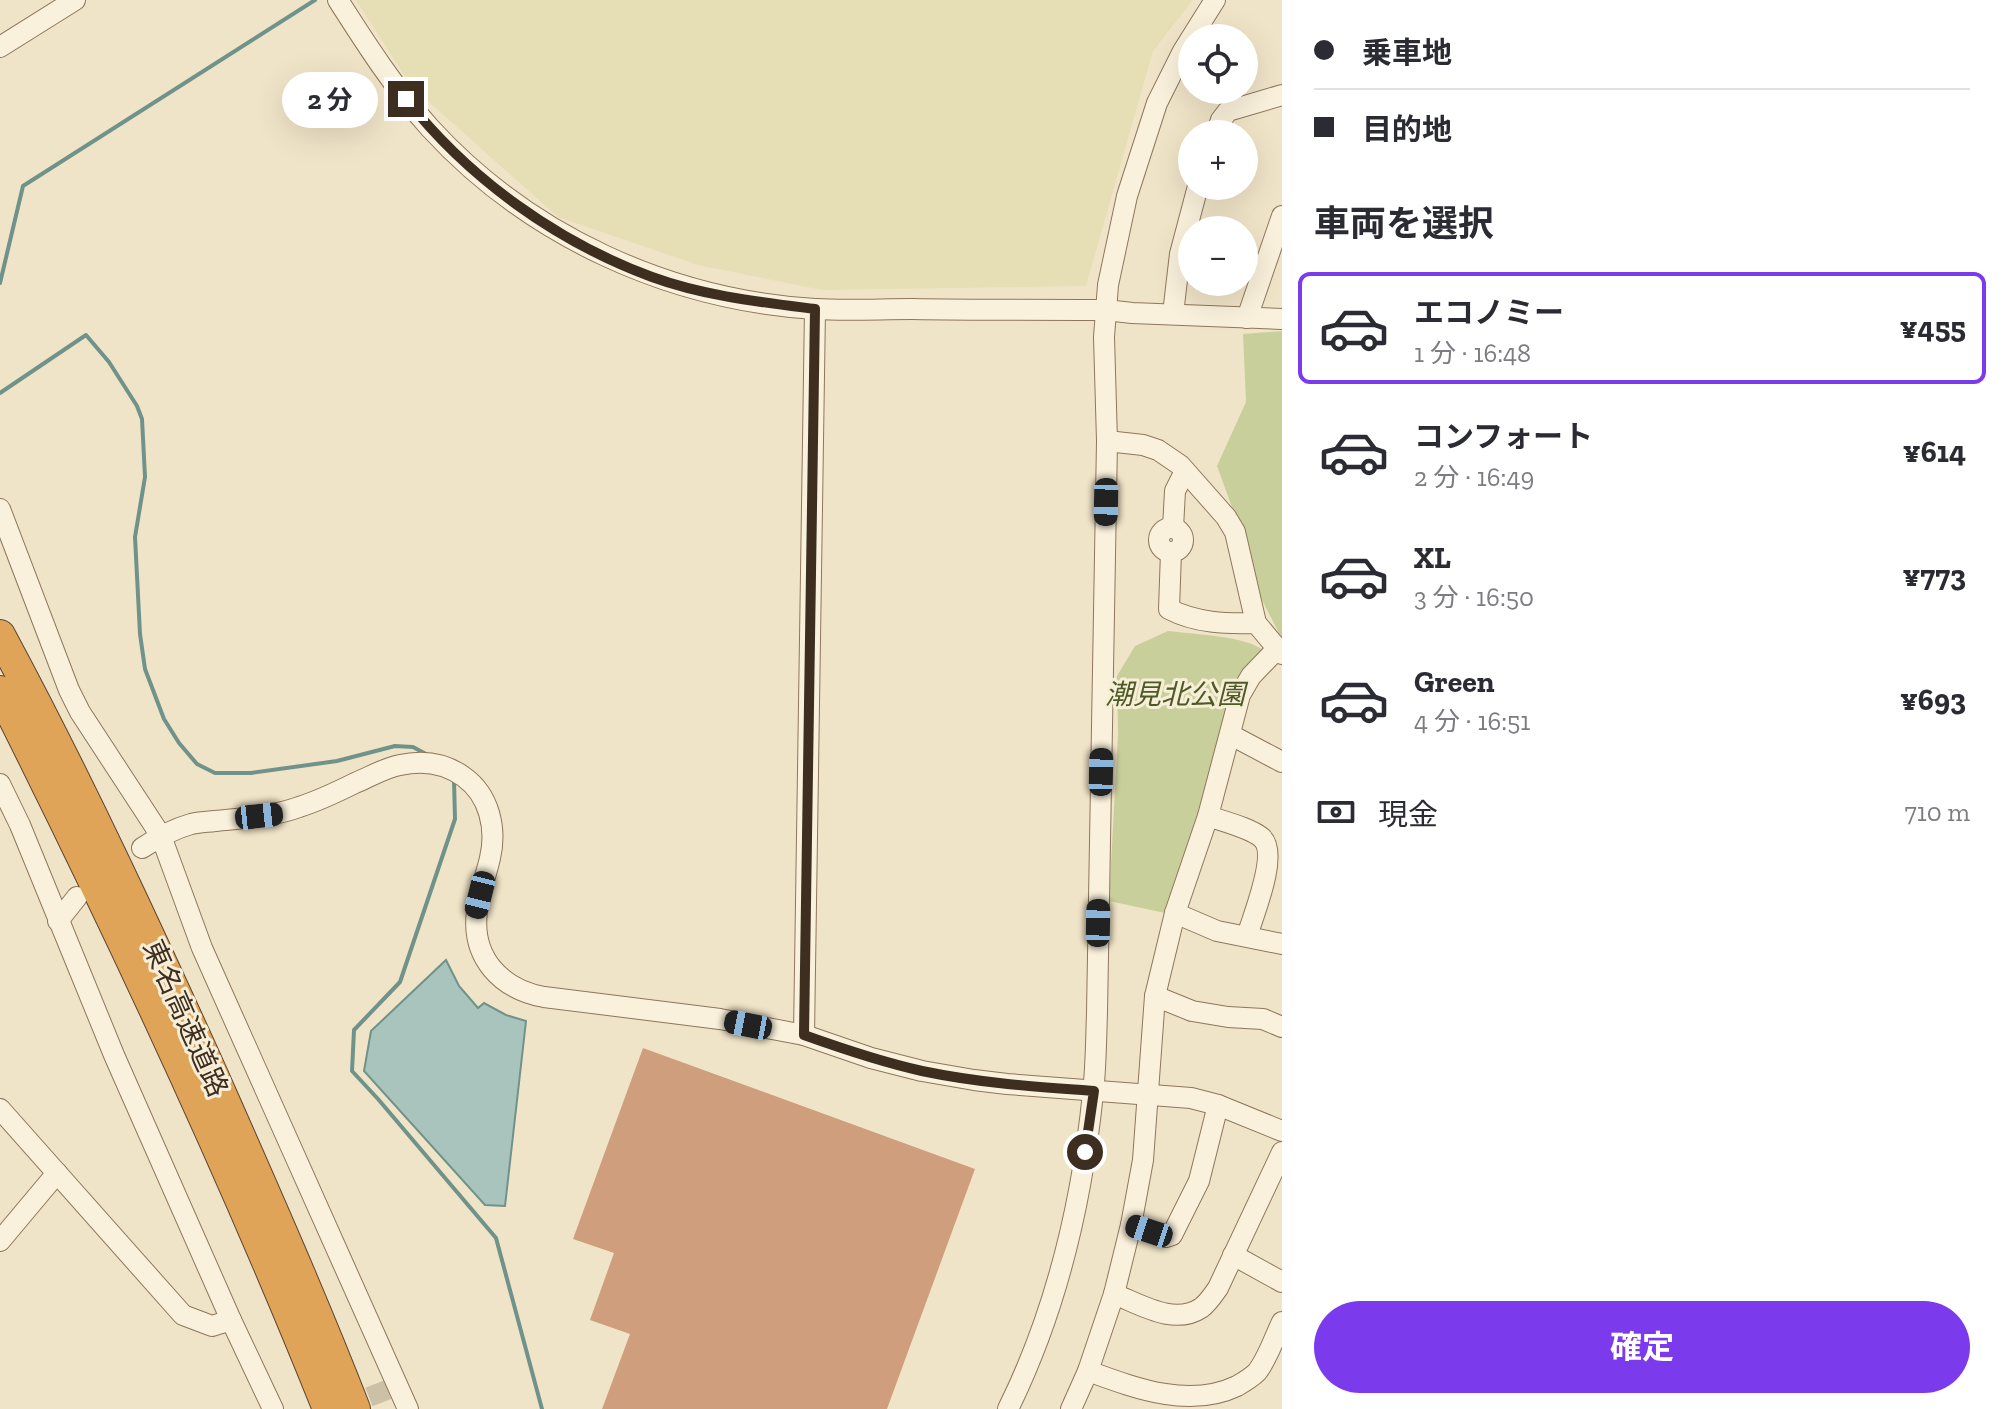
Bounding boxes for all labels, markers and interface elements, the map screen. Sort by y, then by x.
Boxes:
map controls [1178,24,1258,296]
button: locate [1178,24,1258,104]
text: 乗車地 [1362,35,1452,71]
callout: 2 分 [282,71,378,127]
route end [388,81,424,117]
text: 2 分 [308,84,352,116]
text: 目的地 [1362,112,1452,148]
button: + [1178,120,1258,200]
text: 車両を選択 [1314,202,1494,245]
button: − [1178,216,1258,296]
icon: car [1318,292,1390,364]
text: エコノミー [1414,295,1564,331]
text: ¥455 [1900,310,1966,346]
text: 1 分 · 16:48 [1414,337,1531,369]
icon: car [1318,416,1390,488]
text: コンフォート [1414,419,1593,455]
text: ¥614 [1903,434,1966,470]
text: 2 分 · 16:49 [1414,461,1534,493]
car [1094,478,1118,526]
icon: car [1318,540,1390,612]
text: XL [1414,540,1451,576]
text: ¥773 [1902,558,1966,594]
text: 3 分 · 16:50 [1414,581,1534,613]
icon: car [1318,664,1390,736]
text: Green [1414,664,1494,700]
park label: 潮見北公園 [1105,678,1249,711]
text: ¥693 [1900,682,1966,718]
text: 4 分 · 16:51 [1414,705,1530,737]
car [1089,748,1113,796]
icon: cash [1314,790,1358,834]
text: 710 m [1904,796,1970,828]
text: 現金 [1378,797,1438,833]
car [234,802,284,830]
car [463,869,497,921]
car [1086,899,1110,947]
street label: 東名高速道路 [136,935,235,1102]
car [722,1009,774,1041]
route start [1067,1134,1103,1170]
car [1122,1212,1176,1250]
button: 確定 [1314,1301,1970,1393]

